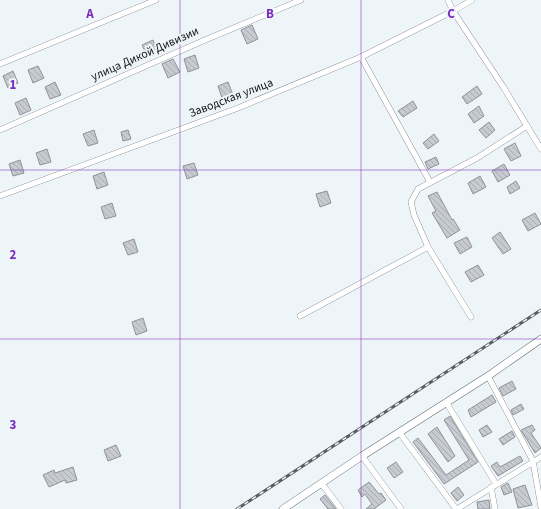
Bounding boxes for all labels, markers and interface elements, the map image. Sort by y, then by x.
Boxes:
text: A [85,5,94,23]
text: B [266,5,274,23]
text: C [447,5,455,23]
street label: улица Дикой Дивизии [88,23,202,85]
street label: Заводская улица [186,74,276,122]
text: 1 [10,76,17,94]
text: 2 [10,246,17,264]
text: 3 [10,416,17,434]

